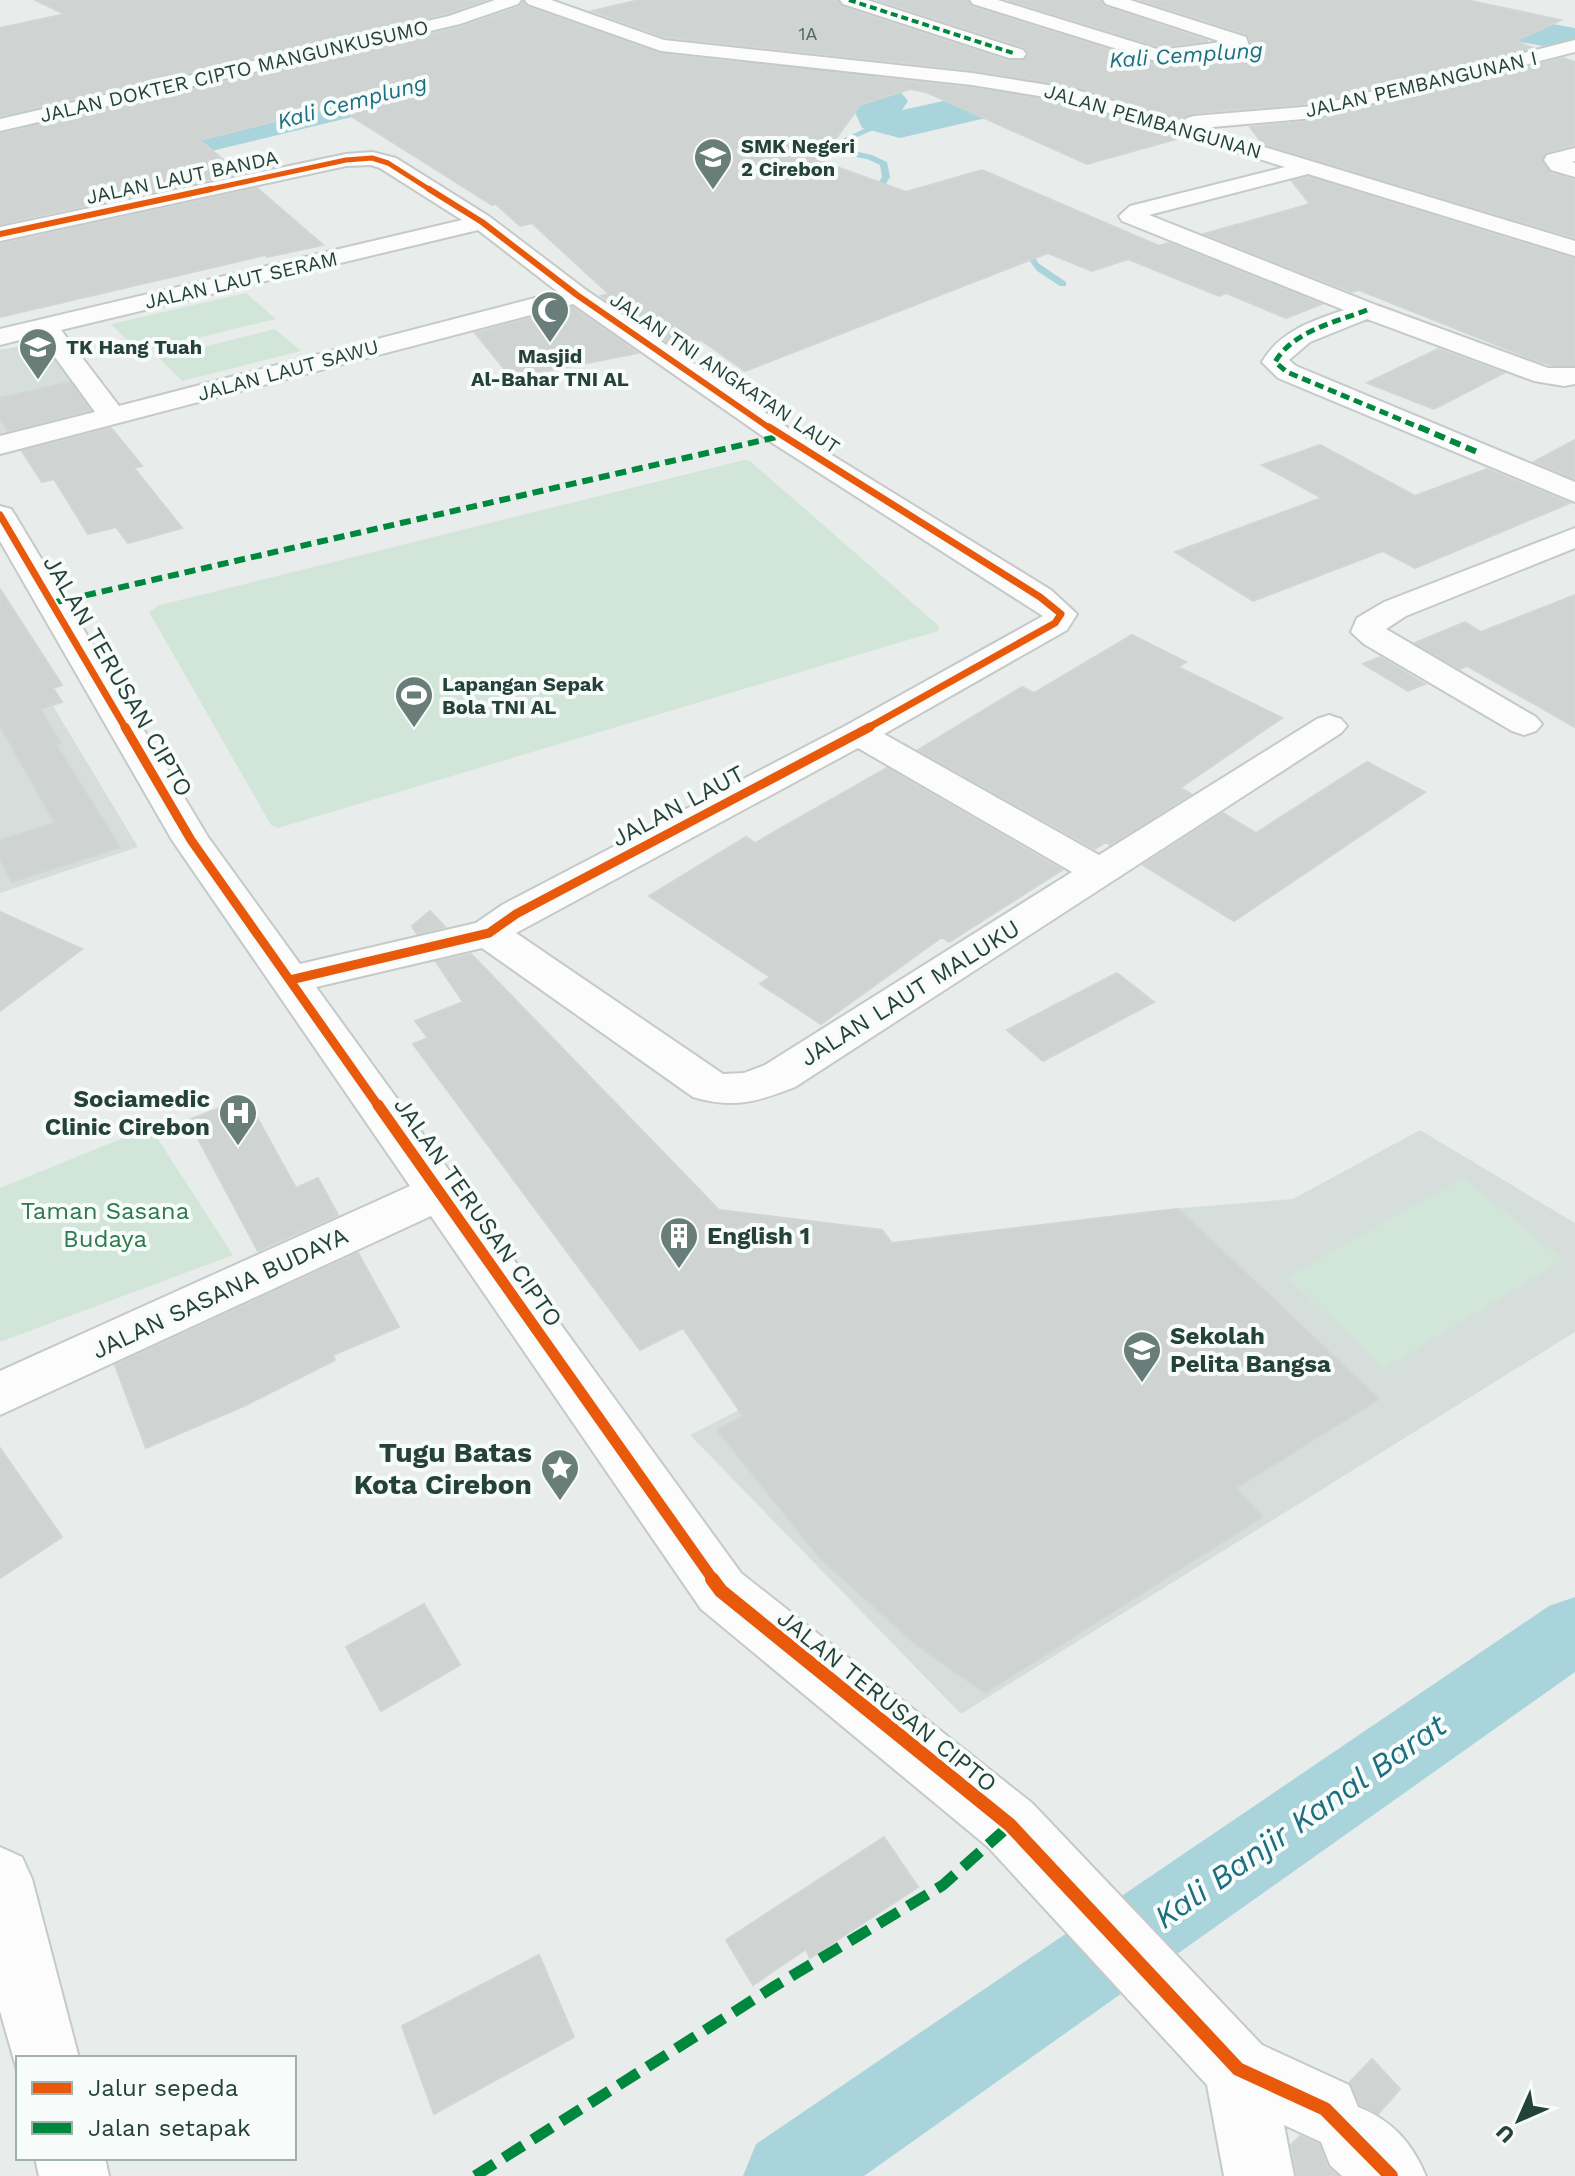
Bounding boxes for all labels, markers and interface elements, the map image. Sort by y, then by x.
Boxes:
street label: JALAN DOKTER CIPTO MANGUNKUSUMO [37,15,431,127]
house number: 1A [799,23,818,44]
water label: Kali Cemplung [1108,37,1264,73]
street label: JALAN PEMBANGUNAN I [1303,46,1539,122]
water label: Kali Cemplung [274,70,430,134]
street label: JALAN PEMBANGUNAN [1042,78,1264,164]
place label: SMK Negeri 2 Cirebon [741,134,855,181]
school or university icon: SMK Negeri 2 Cirebon [692,136,734,191]
street label: JALAN LAUT BANDA [84,145,280,209]
street label: JALAN LAUT SERAM [142,246,340,314]
street label: JALAN TNI ANGKATAN LAUT [606,287,844,459]
mosque icon: Masjid Al-Bahar TNI AL [529,289,571,344]
school or university icon: TK Hang Tuah [17,326,59,381]
street label: JALAN LAUT SAWU [195,334,381,406]
place label: TK Hang Tuah [66,335,202,359]
place label: Masjid Al-Bahar TNI AL [471,344,629,391]
street label: JALAN TERUSAN CIPTO [37,550,199,802]
place label: Lapangan Sepak Bola TNI AL [442,672,604,719]
sports icon: Lapangan Sepak Bola TNI AL [393,674,435,729]
street label: JALAN LAUT [607,759,749,853]
street label: JALAN LAUT MALUKU [795,914,1025,1072]
place label: Sociamedic Clinic Cirebon [45,1085,210,1141]
hospital icon: Sociamedic Clinic Cirebon [217,1092,259,1147]
street label: JALAN TERUSAN CIPTO [388,1092,568,1332]
park label: Taman Sasana Budaya [21,1197,189,1253]
building icon: English 1 [658,1215,700,1270]
street label: JALAN SASANA BUDAYA [88,1221,353,1365]
place label: English 1 [707,1222,810,1250]
place label: Sekolah Pelita Bangsa [1170,1322,1331,1378]
school or university icon: Sekolah Pelita Bangsa [1121,1329,1163,1384]
place label: Tugu Batas Kota Cirebon [354,1436,532,1501]
place icon: Tugu Batas Kota Cirebon [539,1447,581,1502]
street label: JALAN TERUSAN CIPTO [772,1604,1002,1798]
water label: Kali Banjir Kanal Barat [1147,1705,1454,1936]
legend [16,2056,296,2160]
text: Jalur sepeda [88,2074,238,2102]
north arrow [1479,2080,1559,2160]
text: Jalan setapak [88,2114,251,2142]
text: U [1491,2119,1520,2148]

